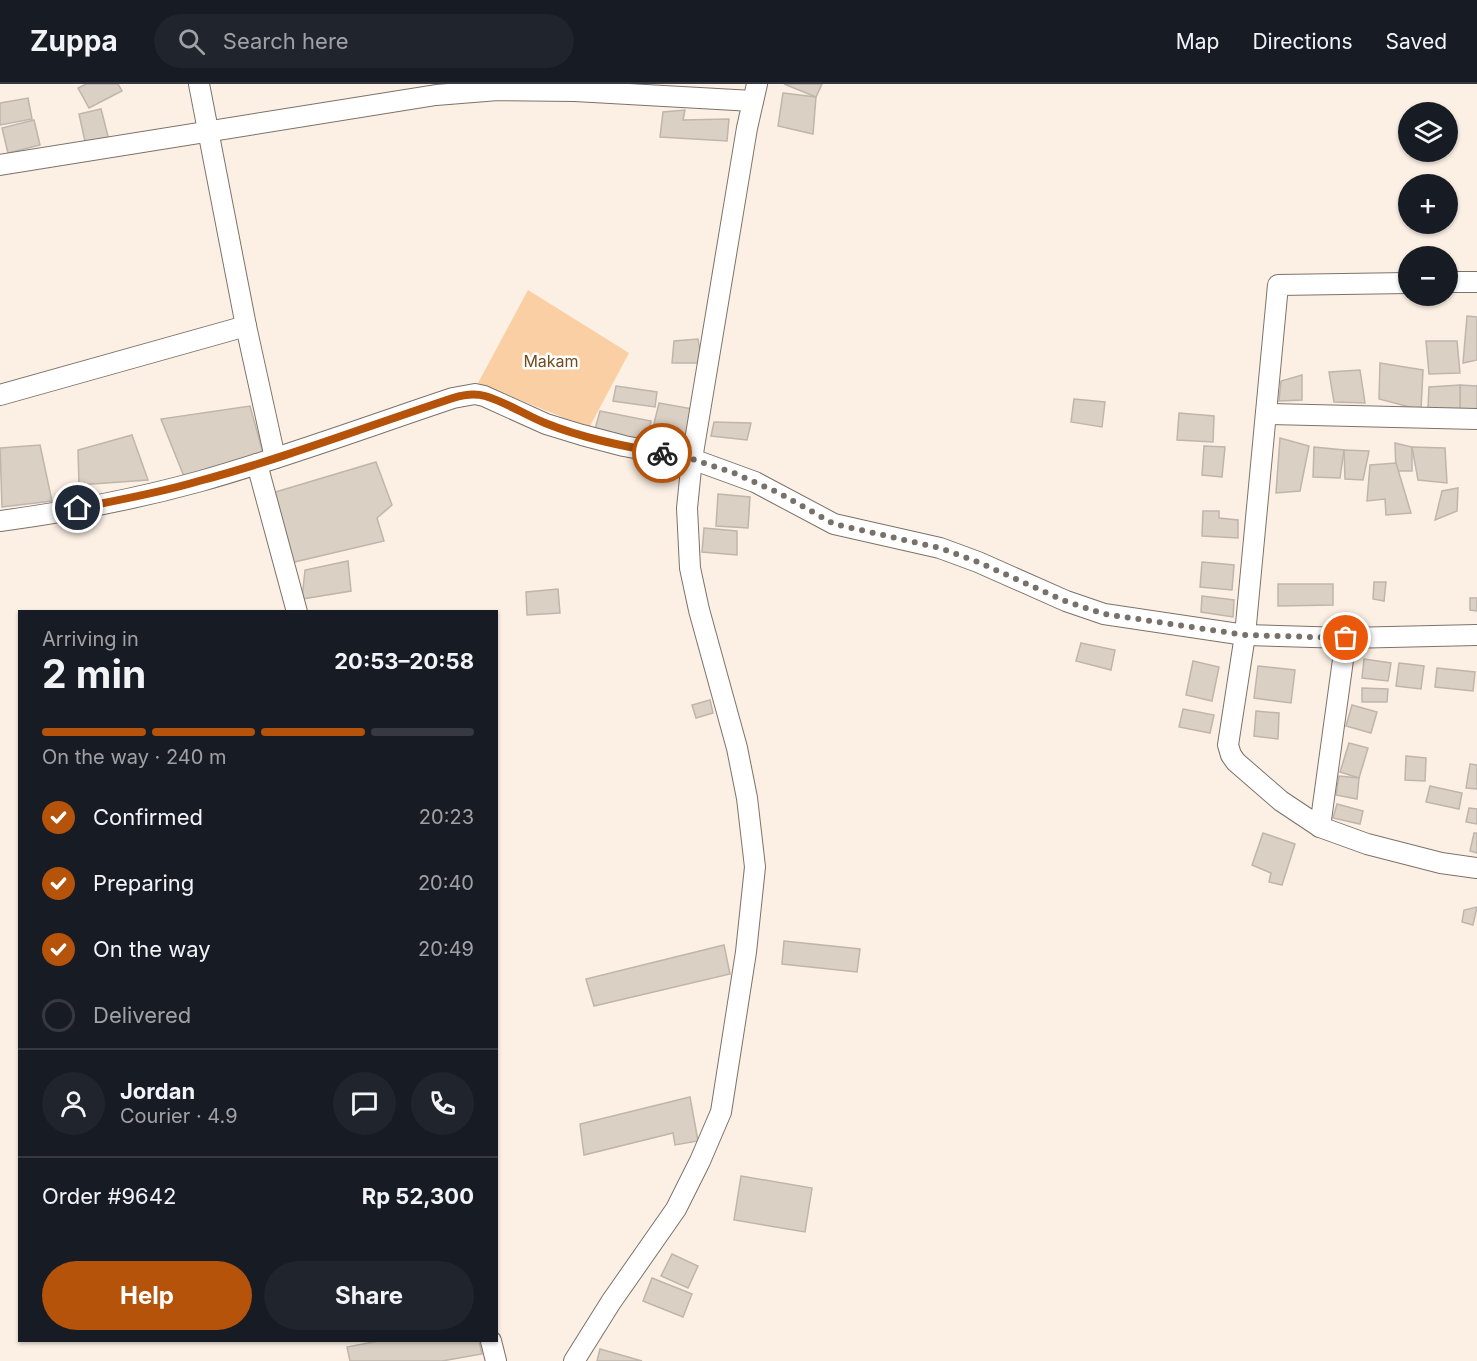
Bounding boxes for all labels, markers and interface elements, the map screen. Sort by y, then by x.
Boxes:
search box [154,14,574,68]
text: Zuppa [30,24,118,58]
icon: search [175,25,208,58]
text: Search here [223,28,349,54]
text: Map [1176,29,1219,54]
text: Directions [1252,29,1353,54]
text: Saved [1386,29,1447,54]
map controls [1398,102,1458,306]
button: layers [1398,102,1458,162]
button: + [1398,174,1458,234]
button: − [1398,246,1458,306]
park label: Makam [523,351,579,371]
courier [632,423,692,483]
icon: bike [646,437,679,470]
pin [52,482,103,533]
icon: home [61,491,94,524]
pin [1320,612,1371,663]
icon: bag [1329,621,1362,654]
text: Arriving in [42,627,139,651]
text: 20:53–20:58 [334,648,474,674]
text: 2 min [42,650,146,697]
text: On the way · 240 m [42,745,227,769]
icon: check [42,801,75,834]
text: Confirmed [93,804,203,830]
text: 20:23 [419,805,474,829]
icon: check [42,867,75,900]
text: Preparing [93,870,194,896]
text: 20:40 [418,871,474,895]
icon: check [42,933,75,966]
text: On the way [93,936,211,962]
text: 20:49 [418,937,474,961]
text: Delivered [93,1002,191,1028]
button: person [42,1072,105,1135]
button: chat [333,1072,396,1135]
button: phone [411,1072,474,1135]
text: Jordan [120,1078,195,1104]
text: Courier · 4.9 [120,1104,238,1128]
text: Order #9642 [42,1183,176,1209]
text: Rp 52,300 [362,1183,474,1209]
button: Help [42,1261,252,1330]
button: Share [264,1261,474,1330]

